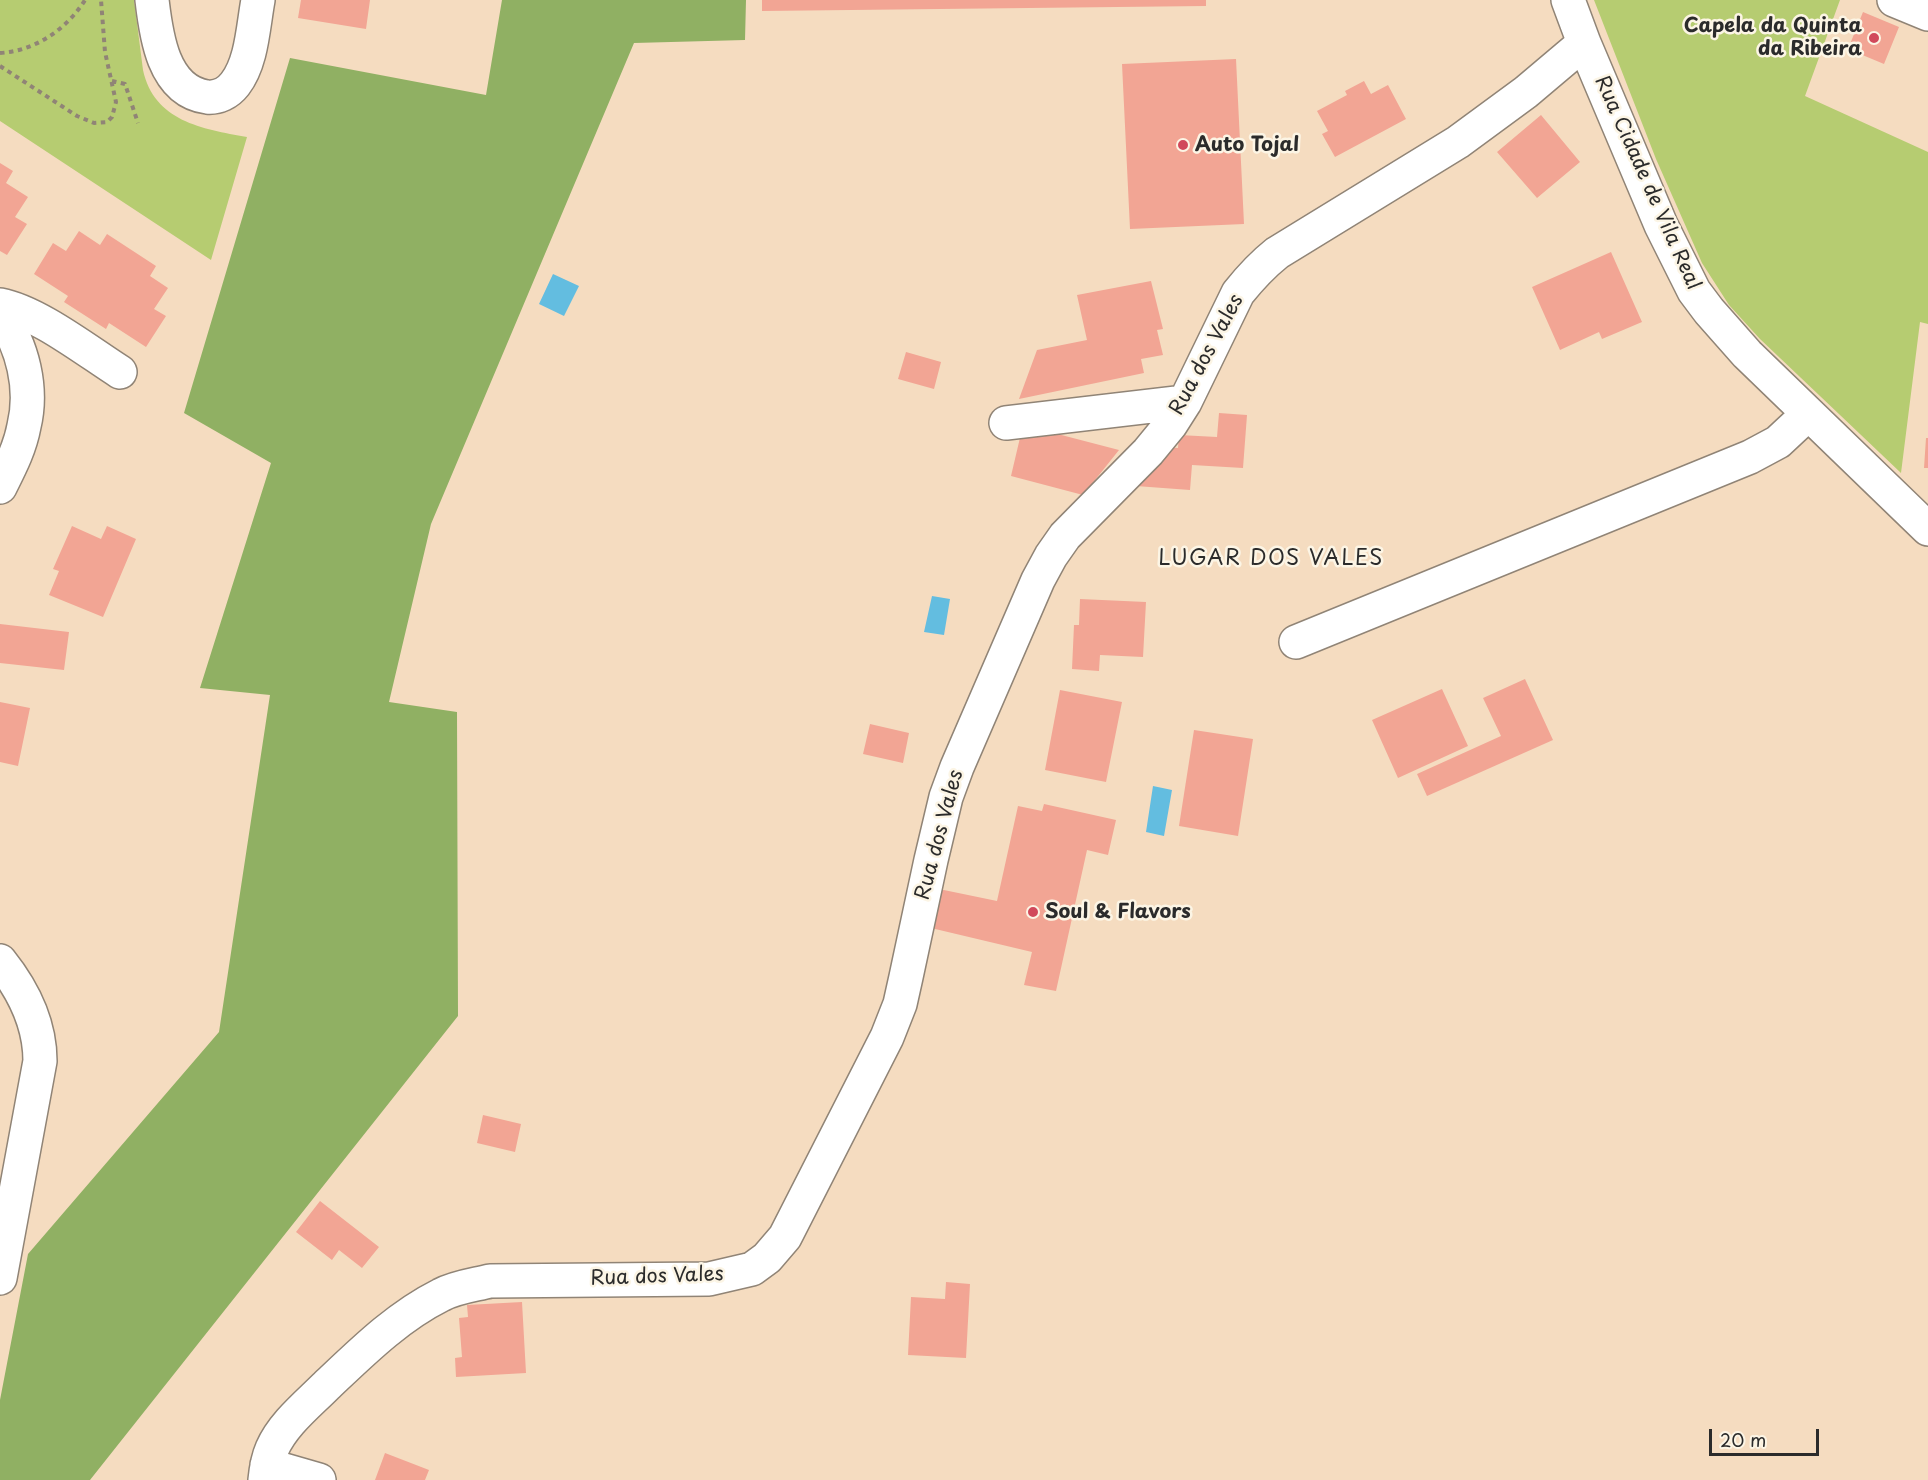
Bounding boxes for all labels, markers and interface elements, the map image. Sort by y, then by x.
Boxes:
place label: Capela da Quinta da Ribeira [1684,14,1862,61]
marker: Capela da Quinta da Ribeira [1867,31,1881,45]
street label: Rua Cidade de Vila Real [1589,72,1705,294]
place label: Auto Tojal [1195,133,1299,157]
marker: Auto Tojal [1176,138,1190,152]
street label: Rua dos Vales [1165,290,1249,420]
district label: LUGAR DOS VALES [1158,546,1384,572]
street label: Rua dos Vales [911,767,969,903]
place label: Soul & Flavors [1045,900,1191,924]
marker: Soul & Flavors [1026,905,1040,919]
street label: Rua dos Vales [590,1263,724,1291]
scale bar [1712,1417,1822,1455]
text: 20 m [1720,1426,1766,1453]

